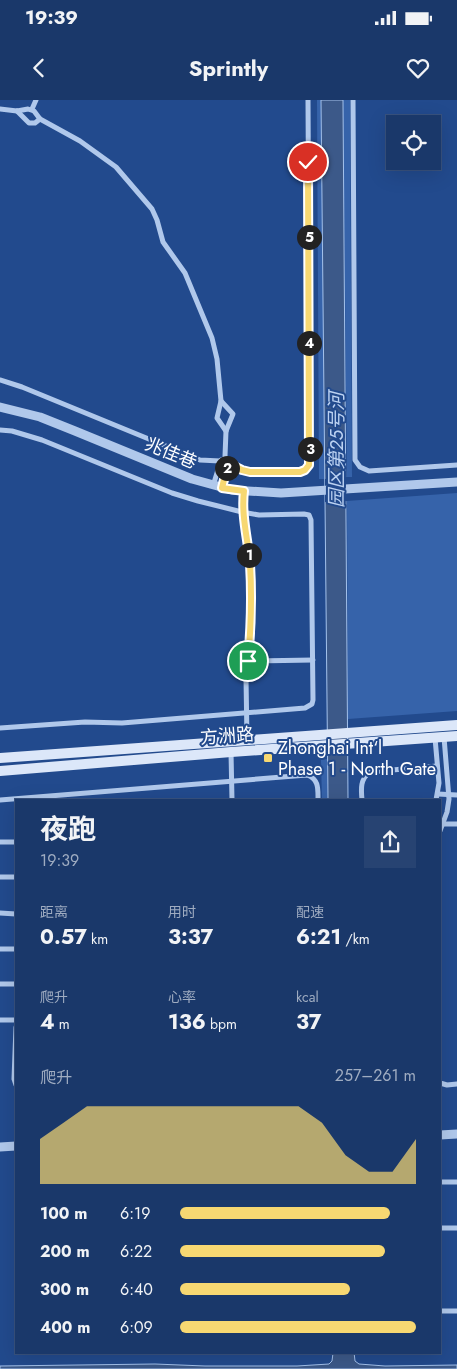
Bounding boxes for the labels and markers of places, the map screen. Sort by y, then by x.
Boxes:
pin [287,141,329,183]
pin: 5 [296,224,322,250]
pin: 4 [296,330,322,356]
pin: 3 [298,436,322,462]
pin: 2 [214,456,240,480]
pin: 1 [236,542,262,568]
pin [227,640,269,682]
place label: Zhonghai Int‘l Phase 1 - North Gate [278,735,436,782]
marker: Zhonghai Int‘l Phase 1 - North Gate [262,752,274,764]

